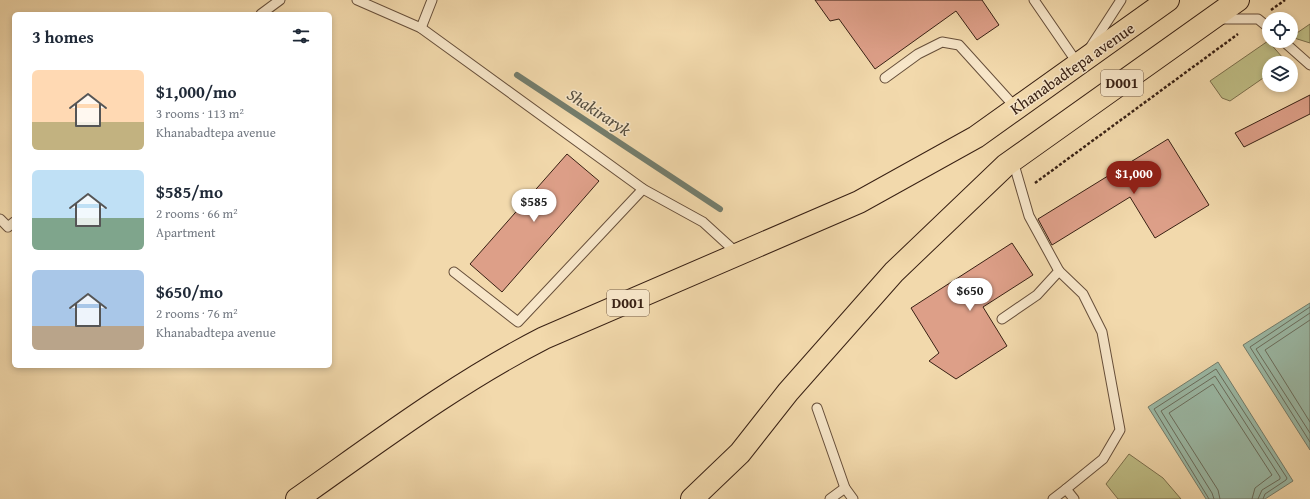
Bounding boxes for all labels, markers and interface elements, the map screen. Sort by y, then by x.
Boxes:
map controls [1262,12,1298,92]
button: locate [1262,12,1298,48]
street label: Khanabadtepa avenue [1005,16,1139,120]
text: 3 homes [32,24,94,49]
icon: filters [290,25,312,47]
button: layers [1262,56,1298,92]
road number: D001 [1101,70,1143,96]
text: $1,000/mo [156,79,237,104]
water label: Shakiraryk [562,82,636,142]
icon: home [64,86,112,134]
text: 3 rooms · 113 m² [156,104,244,123]
text: Khanabadtepa avenue [156,123,276,142]
pin: $1,000 [1101,161,1167,195]
text: $1,000 [1115,164,1153,183]
text: $585/mo [156,179,223,204]
icon: home [64,186,112,234]
pin: $585 [510,189,558,223]
text: $585 [521,192,547,211]
text: 2 rooms · 66 m² [156,204,238,223]
text: Apartment [156,223,216,242]
pin: $650 [946,278,994,312]
text: $650/mo [156,279,223,304]
text: $650 [957,281,983,300]
icon: home [64,286,112,334]
road number: D001 [607,290,649,316]
text: 2 rooms · 76 m² [156,304,238,323]
text: Khanabadtepa avenue [156,323,276,342]

